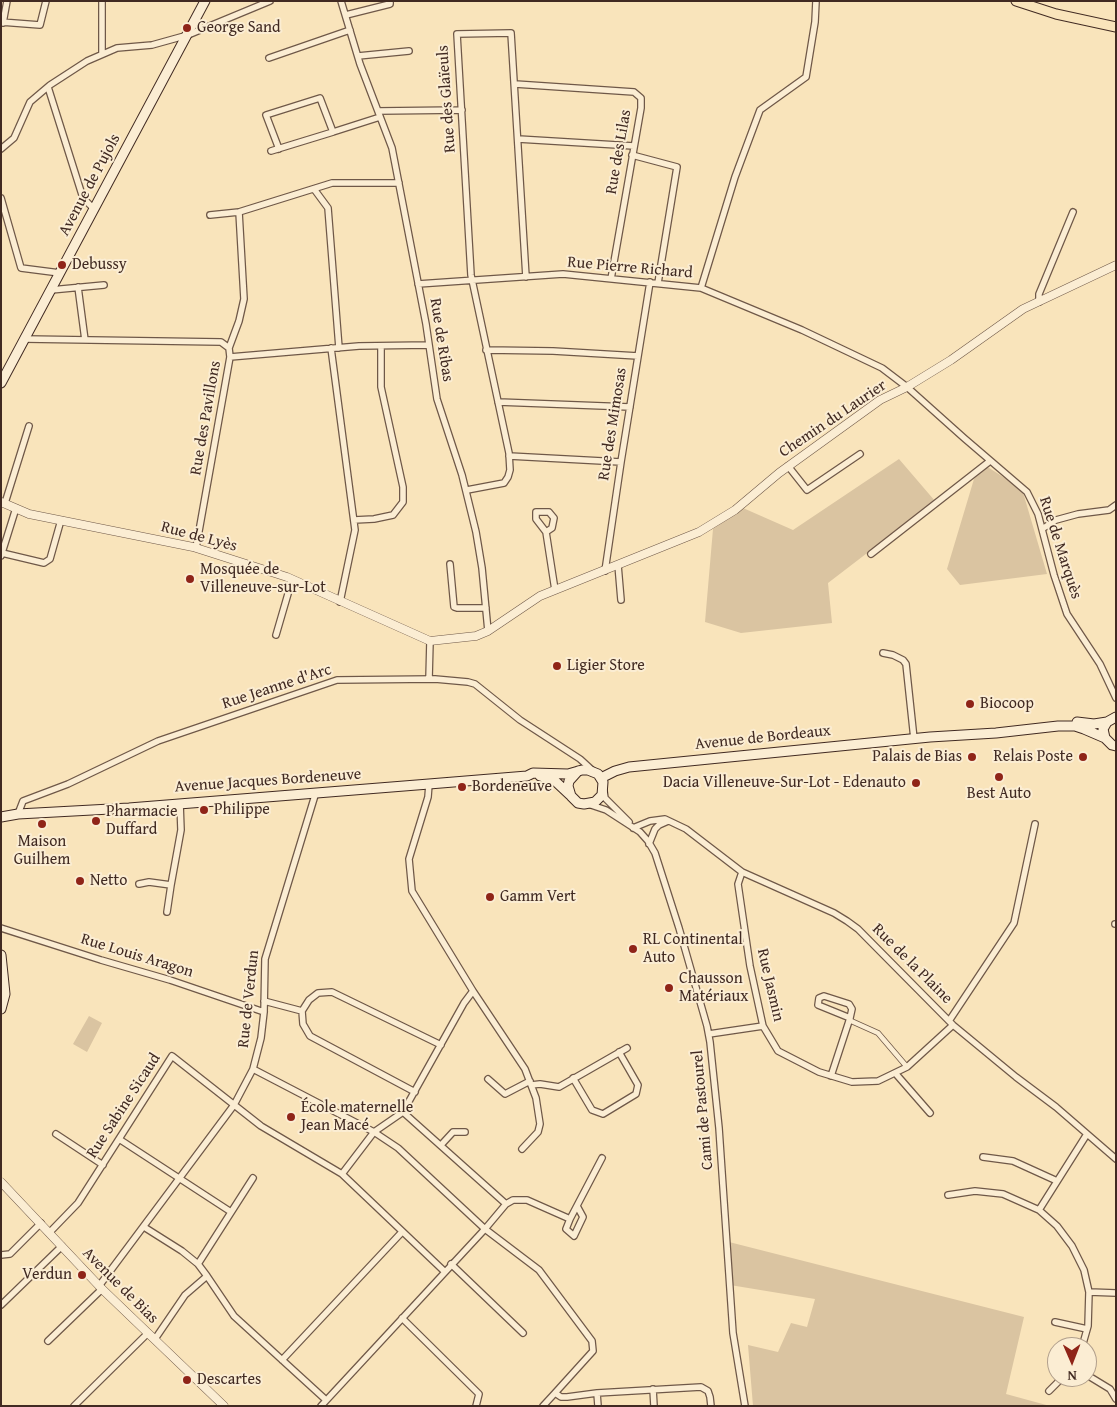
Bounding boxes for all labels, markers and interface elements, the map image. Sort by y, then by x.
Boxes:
place label: George Sand [197,18,281,38]
marker: George Sand [181,22,193,34]
street label: Rue des Glaïeuls [434,45,460,153]
street label: Rue des Lilas [602,108,636,196]
street label: Avenue de Pujols [55,131,125,239]
street label: Rue Pierre Richard [567,253,693,283]
place label: Debussy [72,255,127,275]
marker: Debussy [56,259,68,271]
street label: Rue de Ribas [425,297,457,383]
street label: Rue des Pavillons [187,359,225,477]
street label: Rue des Mimosas [595,366,631,482]
street label: Chemin du Laurier [776,376,890,462]
street label: Rue de Marquès [1034,494,1086,602]
street label: Rue de Lyès [159,518,239,556]
place label: Mosquée de Villeneuve-sur-Lot [200,560,326,598]
marker: Mosquée de Villeneuve-sur-Lot [184,573,196,585]
place label: Ligier Store [567,656,645,676]
street label: Rue Jeanne d'Arc [220,660,334,714]
marker: Ligier Store [551,660,563,672]
place label: Biocoop [980,694,1034,714]
marker: Biocoop [964,698,976,710]
street label: Avenue de Bordeaux [694,721,832,755]
place label: Palais de Bias [872,747,962,767]
place label: Relais Poste [994,747,1073,767]
marker: Palais de Bias [966,751,978,763]
marker: Relais Poste [1077,751,1089,763]
street label: Avenue Jacques Bordeneuve [174,765,362,797]
marker: Best Auto [993,771,1005,783]
place label: Dacia Villeneuve-Sur-Lot - Edenauto [663,773,906,793]
place label: Bordeneuve [472,777,552,797]
marker: Dacia Villeneuve-Sur-Lot - Edenauto [910,777,922,789]
marker: Bordeneuve [456,781,468,793]
place label: Best Auto [967,784,1031,804]
place label: Philippe [214,800,270,820]
place label: Pharmacie Duffard [106,802,177,840]
marker: Philippe [198,804,210,816]
marker: Pharmacie Duffard [90,815,102,827]
marker: Maison Guilhem [36,818,48,830]
place label: Maison Guilhem [14,832,70,870]
place label: Netto [90,871,127,891]
marker: Netto [74,875,86,887]
place label: Gamm Vert [500,887,576,907]
marker: Gamm Vert [484,891,496,903]
street label: Rue de la Plaine [868,920,956,1008]
street label: Rue Louis Aragon [78,930,196,982]
place label: RL Continental Auto [643,930,743,968]
marker: RL Continental Auto [627,943,639,955]
street label: Rue Jasmin [752,947,788,1023]
street label: Rue de Verdun [234,949,264,1049]
place label: Chausson Matériaux [679,969,748,1007]
marker: Chausson Matériaux [663,982,675,994]
street label: Cami de Pastourel [688,1049,718,1171]
street label: Rue Sabine Sicaud [83,1050,165,1162]
place label: École maternelle Jean Macé [301,1098,413,1136]
marker: École maternelle Jean Macé [285,1111,297,1123]
street label: Avenue de Bias [78,1244,162,1328]
place label: Verdun [22,1265,72,1285]
marker: Verdun [76,1269,88,1281]
north arrow [1047,1337,1097,1387]
text: N [1067,1366,1077,1386]
place label: Descartes [197,1370,261,1390]
marker: Descartes [181,1374,193,1386]

